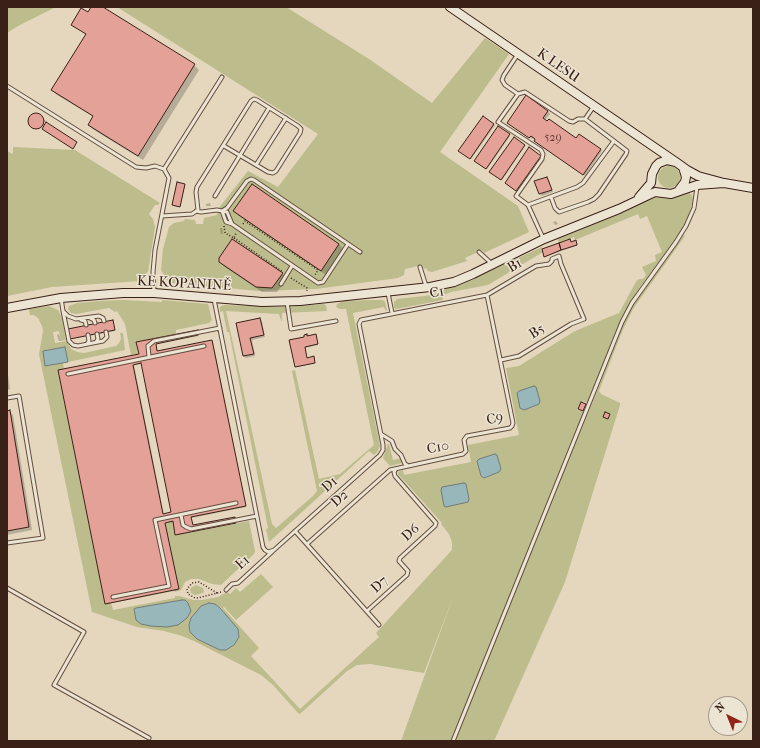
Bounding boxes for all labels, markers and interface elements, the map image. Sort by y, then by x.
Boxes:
street label: K LESU [533,45,583,87]
house number: 529 [544,131,562,145]
street label: B1 [505,255,525,277]
street label: KE KOPANINĚ [136,273,232,295]
street label: C1 [428,283,446,303]
street label: B5 [526,321,548,343]
street label: C9 [485,409,505,429]
street label: C10 [426,438,450,458]
street label: D1 [319,474,341,496]
street label: D2 [328,487,352,511]
street label: D6 [399,521,423,545]
street label: E1 [232,552,254,574]
street label: D7 [368,573,392,597]
north arrow [708,696,748,736]
text: N [713,700,728,715]

